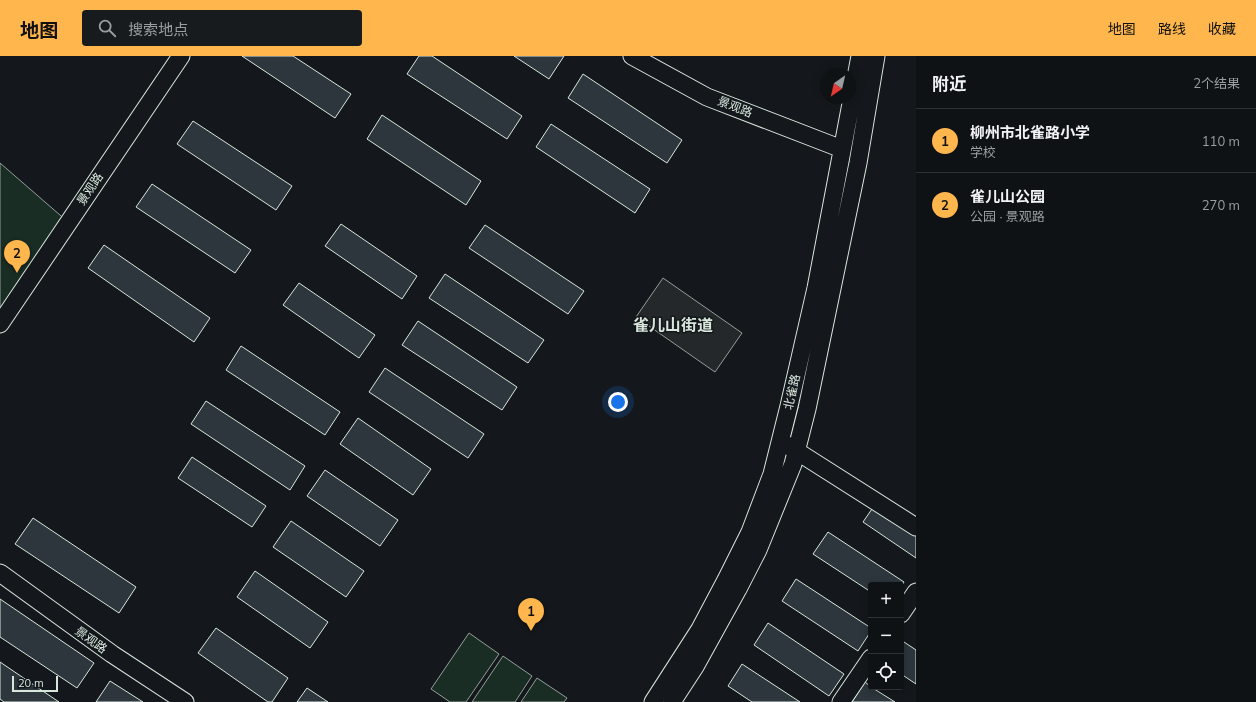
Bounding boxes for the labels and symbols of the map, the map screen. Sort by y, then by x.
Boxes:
north arrow [820,68,856,104]
street label: 景观路 [716,93,755,120]
street label: 景观路 [73,170,106,208]
pin: 2 [4,240,30,273]
district label: 雀儿山街道 [633,315,713,335]
street label: 北雀路 [780,373,803,411]
your location [608,392,628,412]
pin: 1 [518,598,544,631]
street label: 景观路 [72,623,110,656]
scale bar [12,674,58,693]

